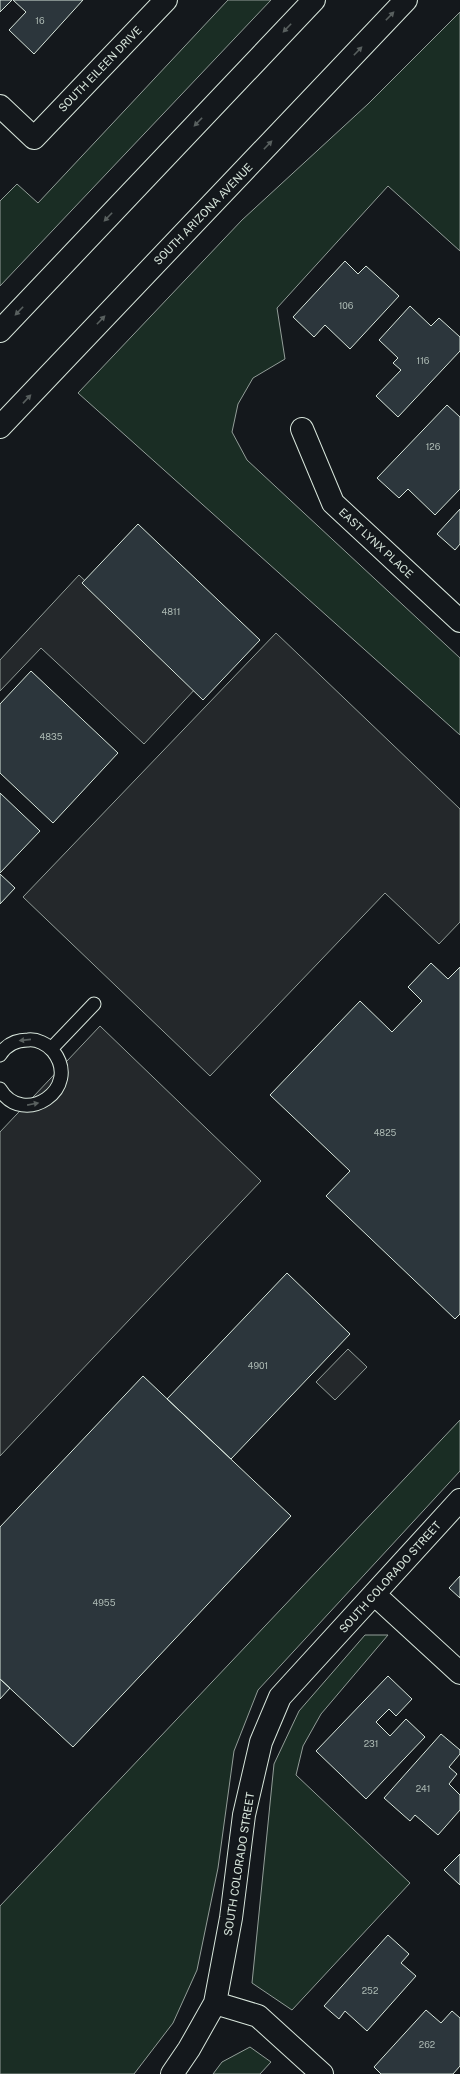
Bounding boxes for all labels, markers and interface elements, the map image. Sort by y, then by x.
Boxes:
one-way arrow [386,11,395,21]
house number: 16 [35,15,45,26]
one-way arrow [283,23,292,33]
street label: SOUTH EILEEN DRIVE [56,24,144,114]
one-way arrow [353,46,362,56]
one-way arrow [194,118,203,127]
one-way arrow [263,140,273,150]
street label: SOUTH ARIZONA AVENUE [151,161,255,267]
one-way arrow [103,212,113,222]
house number: 106 [339,300,354,311]
one-way arrow [14,306,23,316]
one-way arrow [97,315,106,325]
house number: 116 [417,355,430,366]
one-way arrow [22,394,32,404]
house number: 126 [426,441,441,452]
street label: EAST LYNX PLACE [337,506,416,580]
house number: 4811 [162,606,180,617]
house number: 4835 [40,731,63,742]
one-way arrow [19,1037,31,1044]
one-way arrow [27,1101,39,1107]
house number: 4825 [374,1127,397,1138]
house number: 4901 [248,1360,268,1371]
street label: SOUTH COLORADO STREET [337,1519,443,1635]
house number: 4955 [93,1597,116,1608]
house number: 231 [364,1738,378,1749]
house number: 241 [416,1783,430,1794]
street label: SOUTH COLORADO STREET [222,1791,256,1937]
house number: 252 [362,1985,378,1996]
house number: 262 [419,2039,435,2050]

